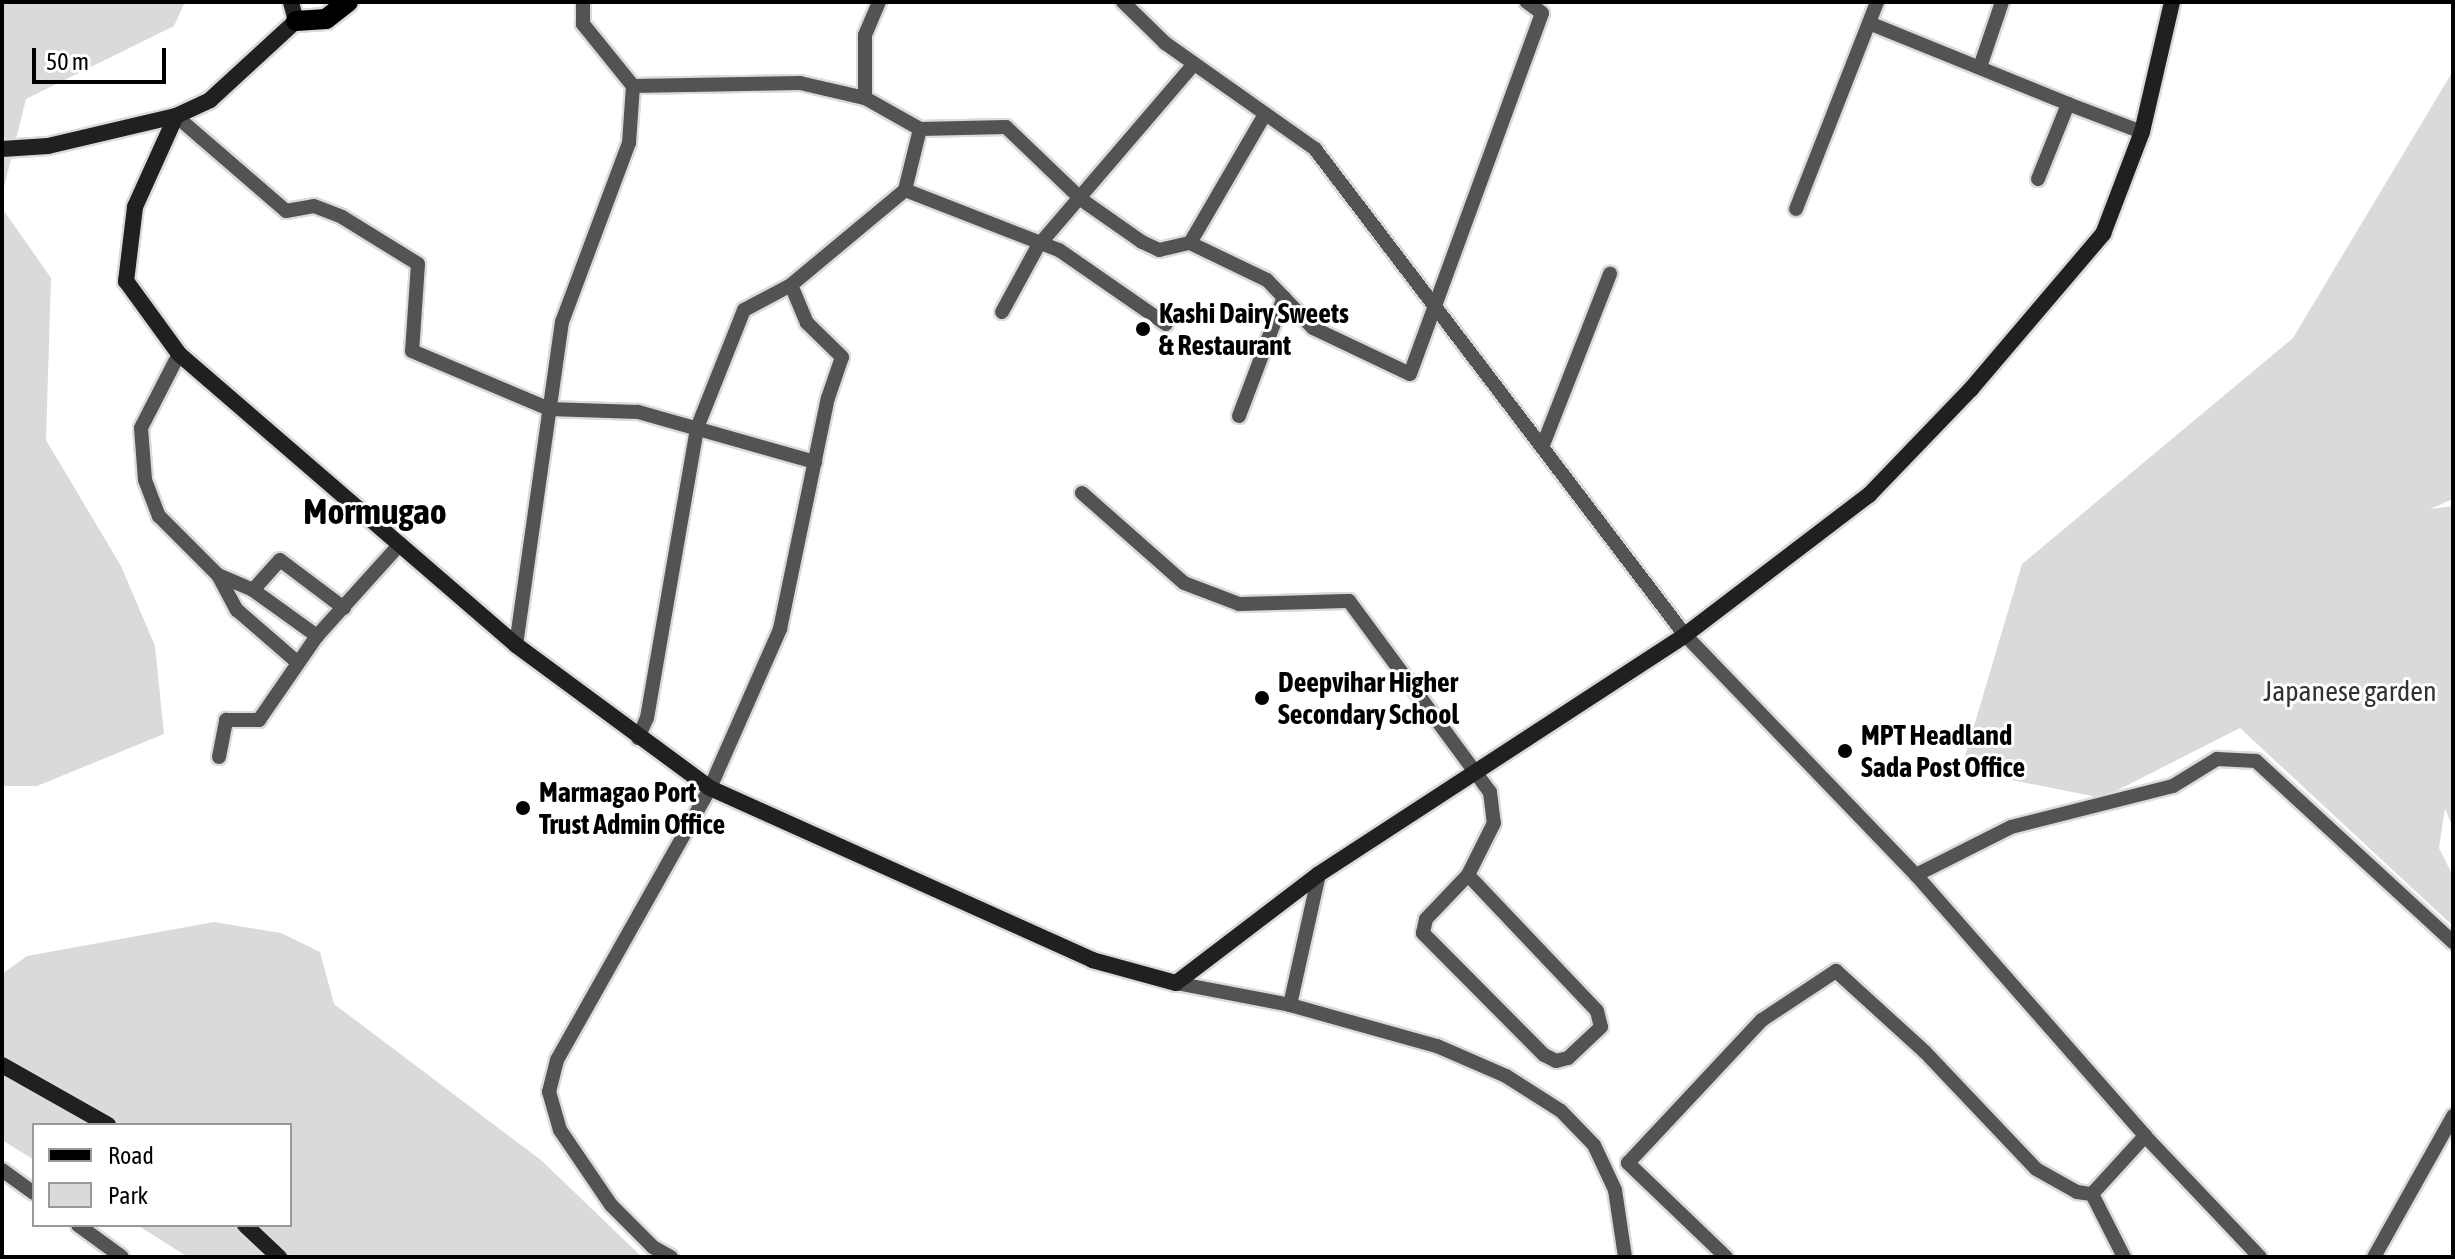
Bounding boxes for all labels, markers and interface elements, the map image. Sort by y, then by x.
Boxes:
scale bar [36,32,170,82]
text: 50 m [46,48,89,75]
place label: Kashi Dairy Sweets & Restaurant [1159,296,1349,362]
marker: Kashi Dairy Sweets & Restaurant [1134,320,1152,338]
district label: Mormugao [303,490,447,534]
place label: Deepvihar Higher Secondary School [1278,665,1459,731]
park label: Japanese garden [2263,674,2437,708]
marker: Deepvihar Higher Secondary School [1253,689,1271,707]
place label: MPT Headland Sada Post Office [1861,718,2025,784]
marker: MPT Headland Sada Post Office [1836,742,1854,760]
place label: Marmagao Port Trust Admin Office [539,775,725,841]
marker: Marmagao Port Trust Admin Office [514,799,532,817]
legend [32,1123,292,1227]
text: Road [108,1142,154,1169]
text: Park [108,1182,148,1209]

